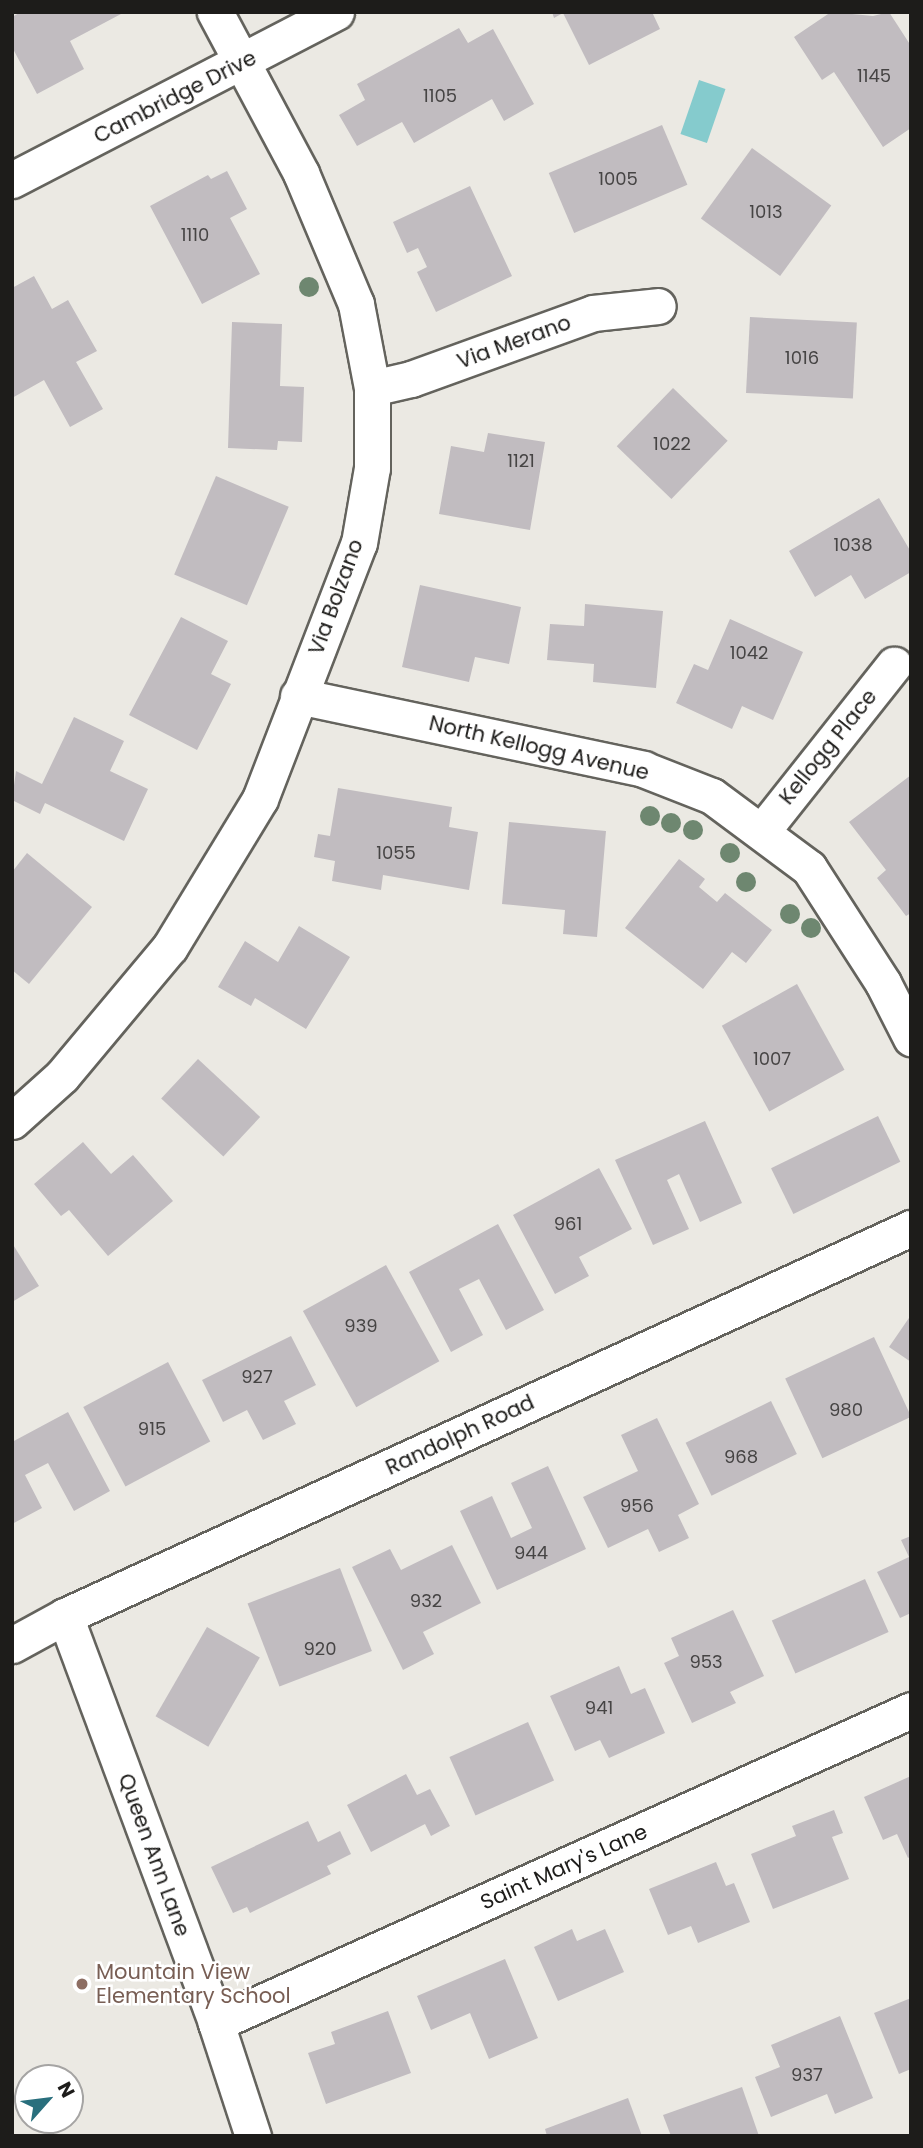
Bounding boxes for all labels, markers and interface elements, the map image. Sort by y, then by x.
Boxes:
street label: Cambridge Drive [90,45,260,149]
house number: 1145 [857,65,891,87]
house number: 1105 [423,85,457,107]
house number: 1005 [598,168,638,190]
house number: 1013 [749,201,783,223]
house number: 1110 [181,224,209,246]
street label: Via Merano [454,310,574,374]
house number: 1016 [785,347,819,369]
house number: 1022 [653,433,691,455]
house number: 1121 [507,450,535,472]
house number: 1038 [833,534,873,556]
street label: Via Bolzano [303,536,369,658]
house number: 1042 [730,642,768,664]
street label: Kellogg Place [774,684,882,810]
street label: North Kellogg Avenue [427,710,651,786]
house number: 1055 [376,842,416,864]
house number: 1007 [753,1048,791,1070]
house number: 961 [554,1213,582,1235]
house number: 939 [344,1315,378,1337]
house number: 927 [241,1366,273,1388]
street label: Randolph Road [382,1390,538,1480]
house number: 980 [829,1399,863,1421]
house number: 915 [138,1418,166,1440]
house number: 968 [724,1446,758,1468]
house number: 956 [620,1495,654,1517]
house number: 944 [514,1542,548,1564]
house number: 932 [410,1590,442,1612]
house number: 920 [304,1638,336,1660]
house number: 953 [689,1651,723,1673]
house number: 941 [585,1697,613,1719]
street label: Queen Ann Lane [113,1770,195,1940]
street label: Saint Mary's Lane [477,1819,651,1915]
place label: Mountain View Elementary School [96,1959,291,2009]
marker: Mountain View Elementary School [74,1976,90,1992]
north arrow [14,2064,84,2134]
house number: 937 [791,2064,823,2086]
text: N [51,2077,81,2102]

